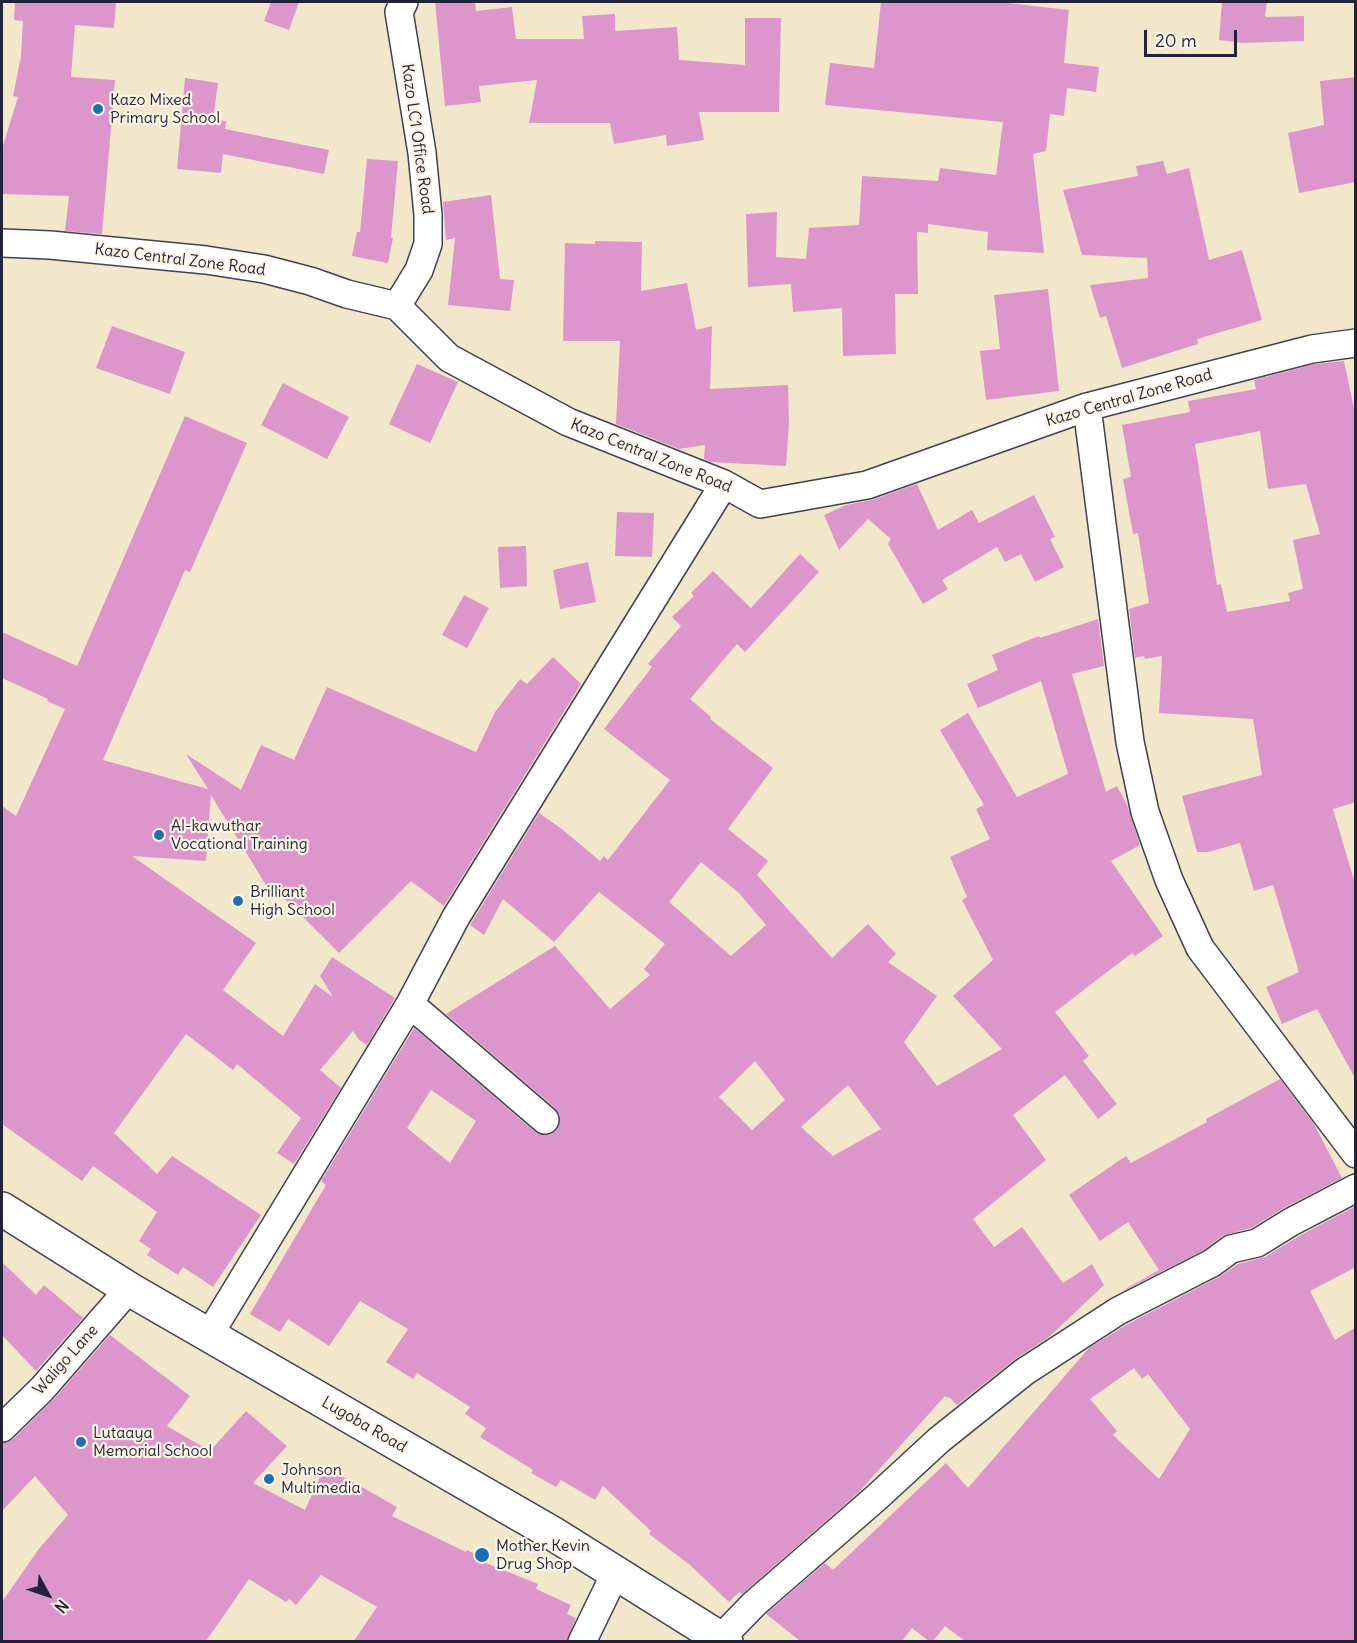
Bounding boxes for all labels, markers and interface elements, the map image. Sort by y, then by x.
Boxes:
scale bar [1147,18,1240,56]
text: 20 m [1155,29,1197,52]
street label: Kazo LC1 Office Road [397,62,437,216]
place label: Kazo Mixed Primary School [110,90,220,128]
marker: Kazo Mixed Primary School [91,102,105,116]
street label: Kazo Central Zone Road [93,240,267,280]
street label: Kazo Central Zone Road [1044,365,1214,431]
street label: Kazo Central Zone Road [568,415,734,497]
place label: Al-kawuthar Vocational Training [171,816,308,854]
marker: Al-kawuthar Vocational Training [152,828,166,842]
place label: Brilliant High School [250,882,335,920]
marker: Brilliant High School [231,894,245,908]
street label: Waligo Lane [30,1321,102,1399]
street label: Lugoba Road [318,1393,410,1457]
place label: Lutaaya Memorial School [93,1423,212,1461]
marker: Lutaaya Memorial School [74,1435,88,1449]
place label: Johnson Multimedia [281,1460,361,1498]
marker: Johnson Multimedia [262,1472,276,1486]
place label: Mother Kevin Drug Shop [496,1536,590,1574]
marker: Mother Kevin Drug Shop [473,1546,491,1564]
north arrow [18,1565,78,1625]
text: N [51,1596,73,1617]

